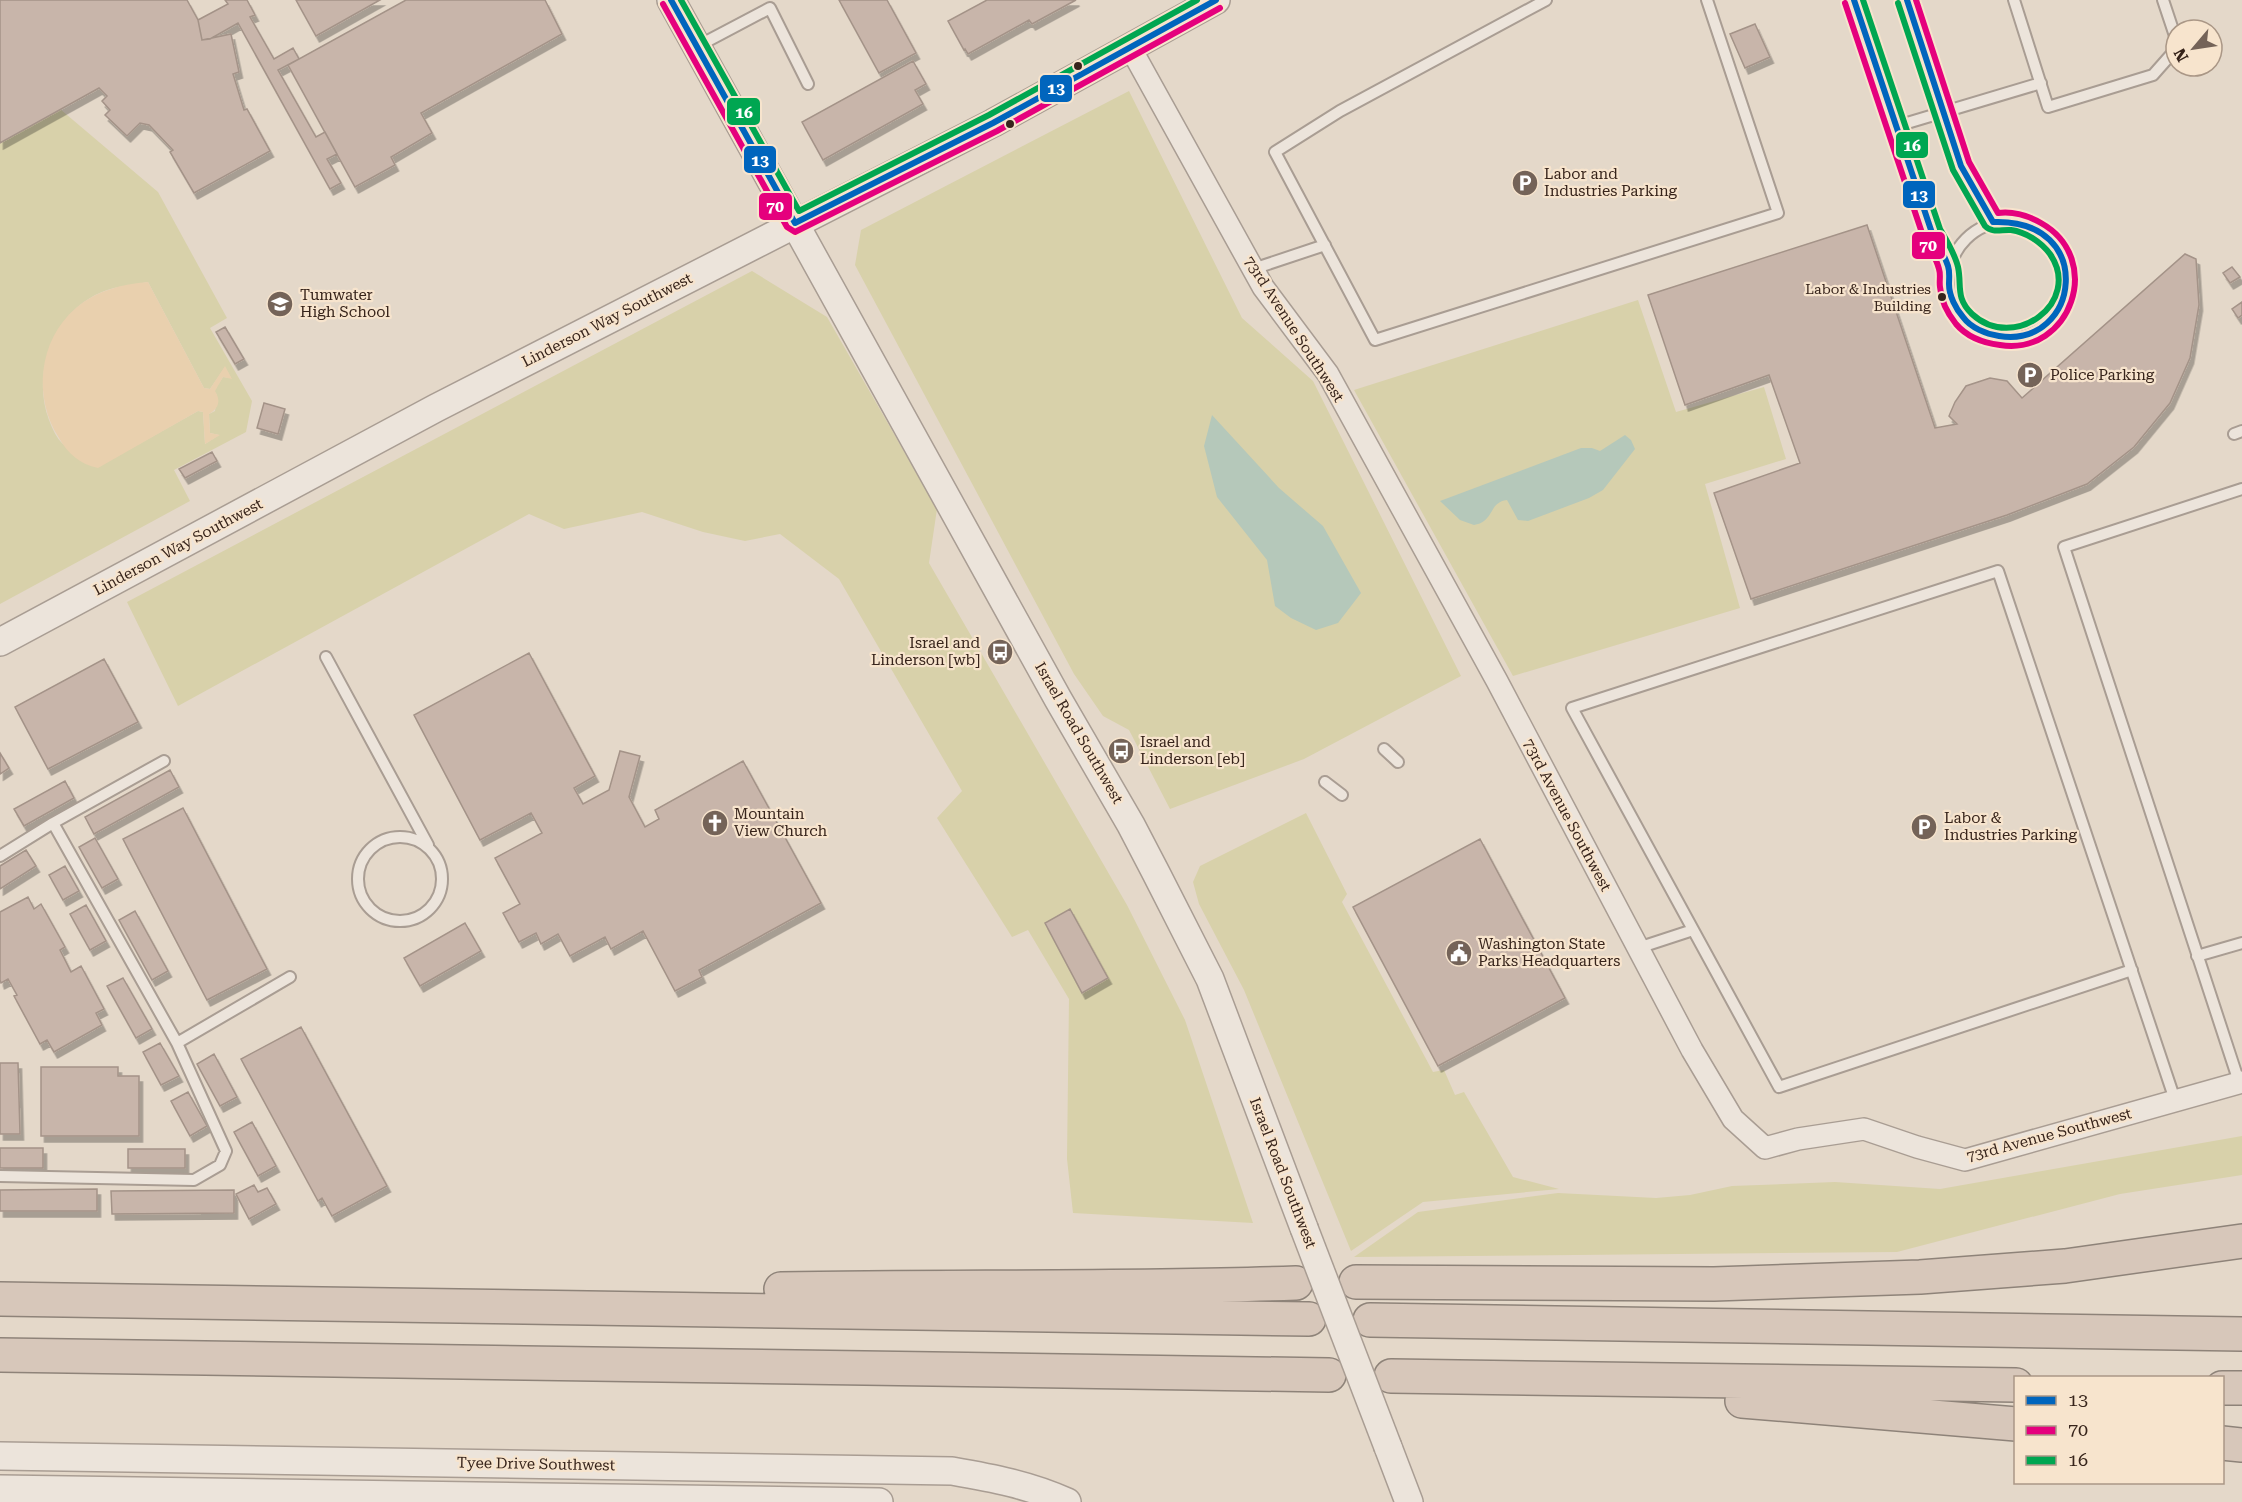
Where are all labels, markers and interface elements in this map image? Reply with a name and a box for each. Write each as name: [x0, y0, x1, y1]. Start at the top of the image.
north arrow: [2164, 18, 2224, 78]
text: N: [2170, 45, 2193, 65]
unlabelled marker: [1072, 60, 1084, 72]
line badge: 13: [1039, 74, 1073, 103]
text: 13: [1047, 79, 1065, 98]
line badge: 16: [726, 97, 761, 126]
text: 16: [735, 103, 753, 122]
unlabelled marker: [1004, 118, 1016, 130]
line badge: 16: [1895, 131, 1929, 159]
text: 16: [1903, 136, 1921, 155]
line badge: 13: [743, 145, 777, 174]
text: 13: [751, 151, 769, 170]
place label: Labor and Industries Parking: [1544, 165, 1678, 200]
parking icon: Labor and Industries Parking: [1510, 168, 1540, 198]
line badge: 13: [1902, 180, 1936, 209]
text: 13: [1910, 186, 1928, 205]
line badge: 70: [758, 192, 793, 221]
text: 70: [766, 197, 784, 216]
line badge: 70: [1911, 231, 1946, 260]
text: 70: [1919, 236, 1937, 255]
street label: 73rd Avenue Southwest: [1240, 253, 1348, 406]
street label: Linderson Way Southwest: [519, 269, 696, 371]
place label: Labor & Industries Building: [1805, 281, 1931, 314]
place label: Tumwater High School: [300, 286, 390, 321]
school or university icon: Tumwater High School: [265, 289, 295, 319]
marker: Labor & Industries Building: [1936, 291, 1948, 303]
parking icon: Police Parking: [2015, 360, 2045, 390]
place label: Police Parking: [2050, 366, 2155, 384]
street label: Linderson Way Southwest: [90, 495, 266, 599]
place label: Israel and Linderson [wb]: [871, 634, 980, 669]
bus stop icon: Israel and Linderson [wb]: [985, 637, 1015, 667]
street label: Israel Road Southwest: [1031, 659, 1127, 807]
place label: Israel and Linderson [eb]: [1140, 733, 1245, 768]
bus stop icon: Israel and Linderson [eb]: [1106, 736, 1136, 766]
street label: 73rd Avenue Southwest: [1519, 736, 1615, 895]
place label: Mountain View Church: [734, 805, 828, 840]
church icon: Mountain View Church: [700, 808, 730, 838]
place label: Labor & Industries Parking: [1944, 809, 2078, 844]
parking icon: Labor & Industries Parking: [1909, 812, 1939, 842]
place label: Washington State Parks Headquarters: [1478, 935, 1620, 970]
public building icon: Washington State Parks Headquarters: [1444, 938, 1474, 968]
street label: Israel Road Southwest: [1246, 1095, 1320, 1251]
street label: 73rd Avenue Southwest: [1964, 1104, 2134, 1166]
legend: [2014, 1376, 2224, 1484]
text: 13: [2068, 1389, 2088, 1410]
text: 70: [2068, 1419, 2088, 1440]
text: 16: [2068, 1449, 2088, 1470]
street label: Tyee Drive Southwest: [457, 1454, 616, 1474]

